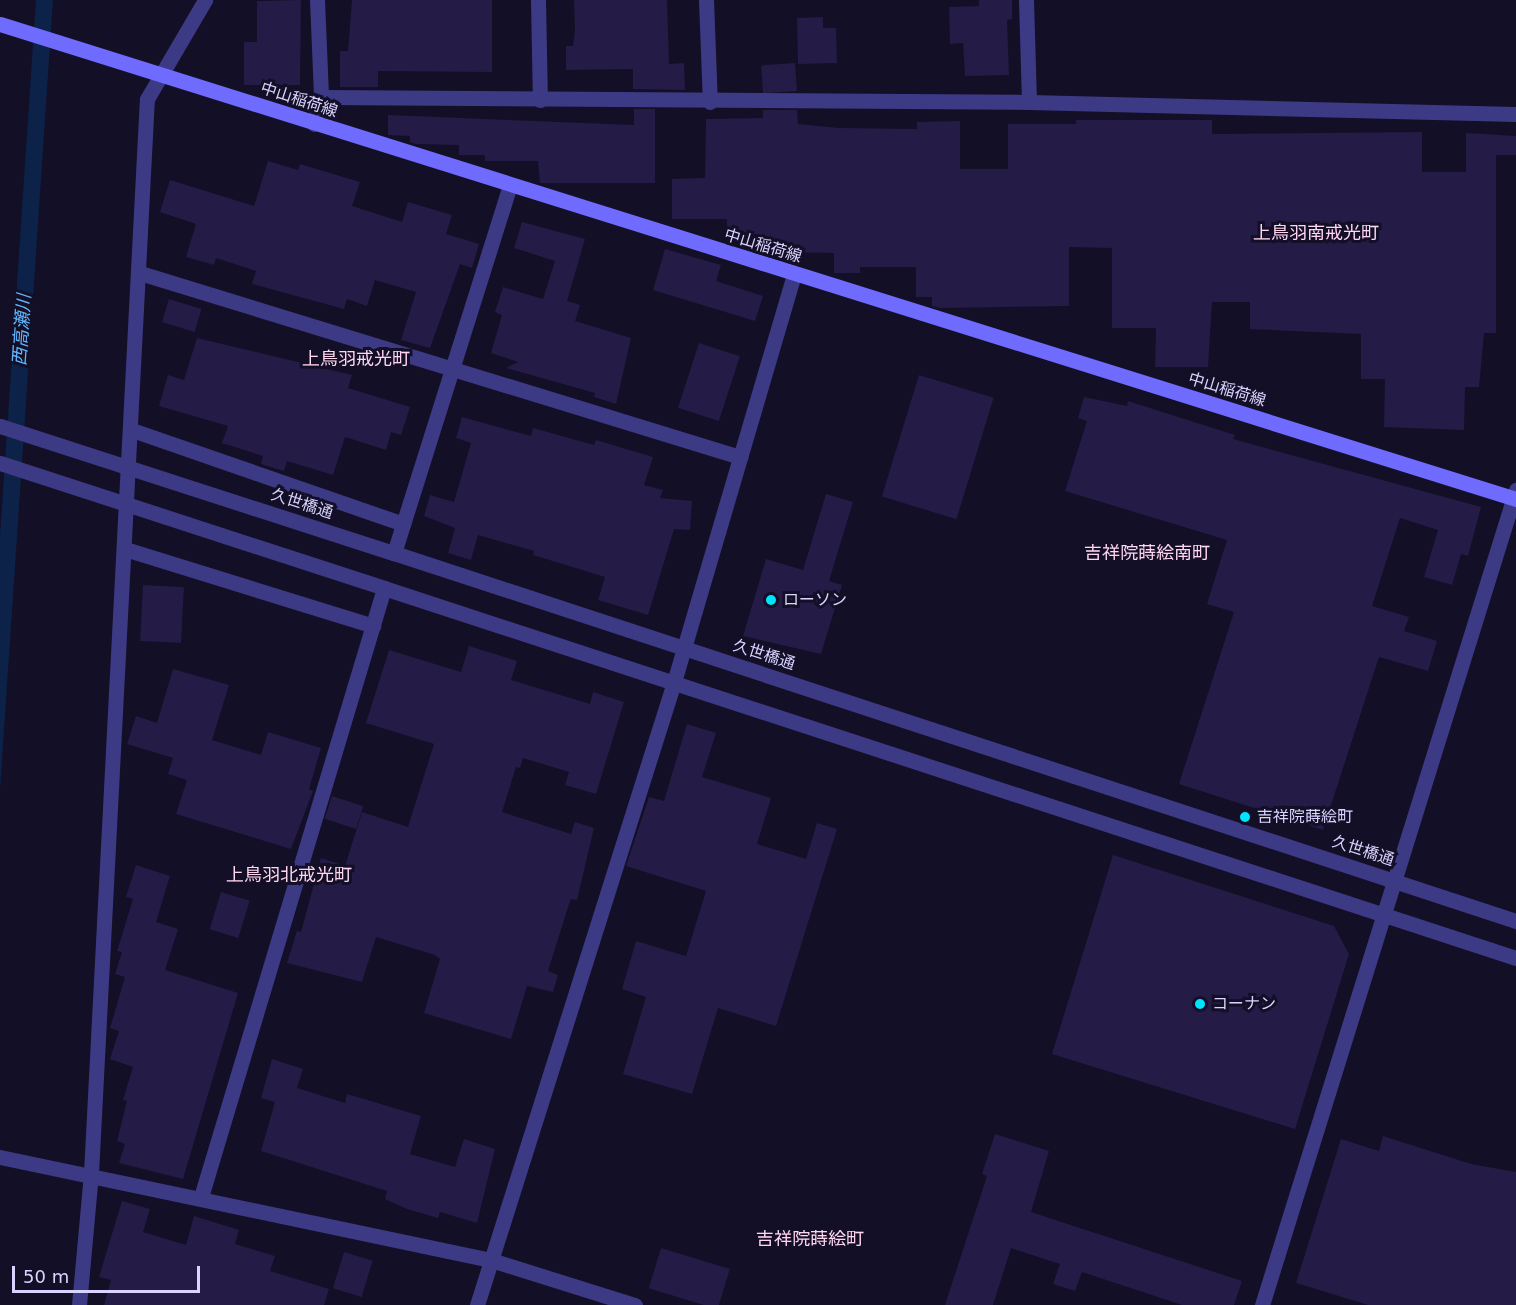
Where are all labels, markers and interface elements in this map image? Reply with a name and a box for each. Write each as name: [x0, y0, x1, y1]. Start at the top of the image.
street label: 中山稲荷線: [258, 79, 340, 121]
district label: 上鳥羽南戒光町: [1253, 222, 1379, 244]
street label: 中山稲荷線: [722, 225, 804, 267]
water label: 西高瀬川: [9, 293, 35, 367]
district label: 上鳥羽戒光町: [302, 348, 410, 370]
street label: 中山稲荷線: [1186, 369, 1268, 411]
street label: 久世橋通: [269, 485, 335, 523]
district label: 吉祥院蒔絵南町: [1084, 542, 1210, 564]
place label: ローソン: [783, 590, 847, 610]
marker: ローソン: [764, 593, 778, 607]
street label: 久世橋通: [731, 636, 797, 674]
place label: 吉祥院蒔絵町: [1257, 807, 1353, 827]
marker: 吉祥院蒔絵町: [1238, 810, 1252, 824]
street label: 久世橋通: [1330, 832, 1396, 870]
district label: 上鳥羽北戒光町: [226, 864, 352, 886]
place label: コーナン: [1212, 994, 1276, 1014]
marker: コーナン: [1193, 997, 1207, 1011]
district label: 吉祥院蒔絵町: [756, 1228, 864, 1250]
scale bar: [15, 1254, 202, 1292]
text: 50 m: [23, 1266, 69, 1287]

